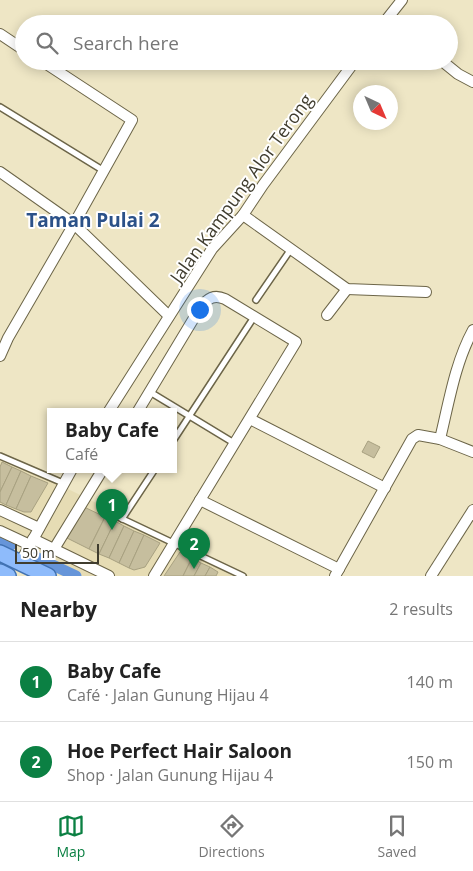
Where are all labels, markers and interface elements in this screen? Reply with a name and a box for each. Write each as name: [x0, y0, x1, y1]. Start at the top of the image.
search box: [15, 15, 458, 70]
icon: search: [33, 29, 61, 57]
text: Search here: [73, 30, 179, 56]
north arrow: [353, 85, 398, 130]
street label: Jalan Kampung Alor Terong: [163, 88, 318, 289]
district label: Taman Pulai 2: [26, 207, 160, 233]
your location: [187, 297, 213, 323]
popup: [47, 408, 177, 473]
text: Baby Cafe: [65, 417, 159, 443]
text: Café: [65, 443, 98, 465]
pin: 1: [96, 489, 128, 530]
pin: 2: [178, 528, 210, 569]
scale bar: [15, 541, 99, 564]
text: 50 m: [22, 543, 55, 562]
text: Nearby: [20, 595, 97, 623]
text: 2 results: [389, 598, 453, 620]
text: Baby Cafe: [67, 658, 161, 684]
text: 1: [31, 671, 41, 693]
text: 140 m: [407, 671, 453, 693]
text: Café · Jalan Gunung Hijau 4: [67, 684, 269, 706]
text: Hoe Perfect Hair Saloon: [67, 738, 292, 764]
text: 2: [31, 751, 41, 773]
text: 150 m: [407, 751, 453, 773]
text: Shop · Jalan Gunung Hijau 4: [67, 764, 273, 786]
tab: Map: [56, 812, 85, 861]
tab: Directions: [198, 812, 265, 861]
tab: Saved: [378, 812, 416, 861]

